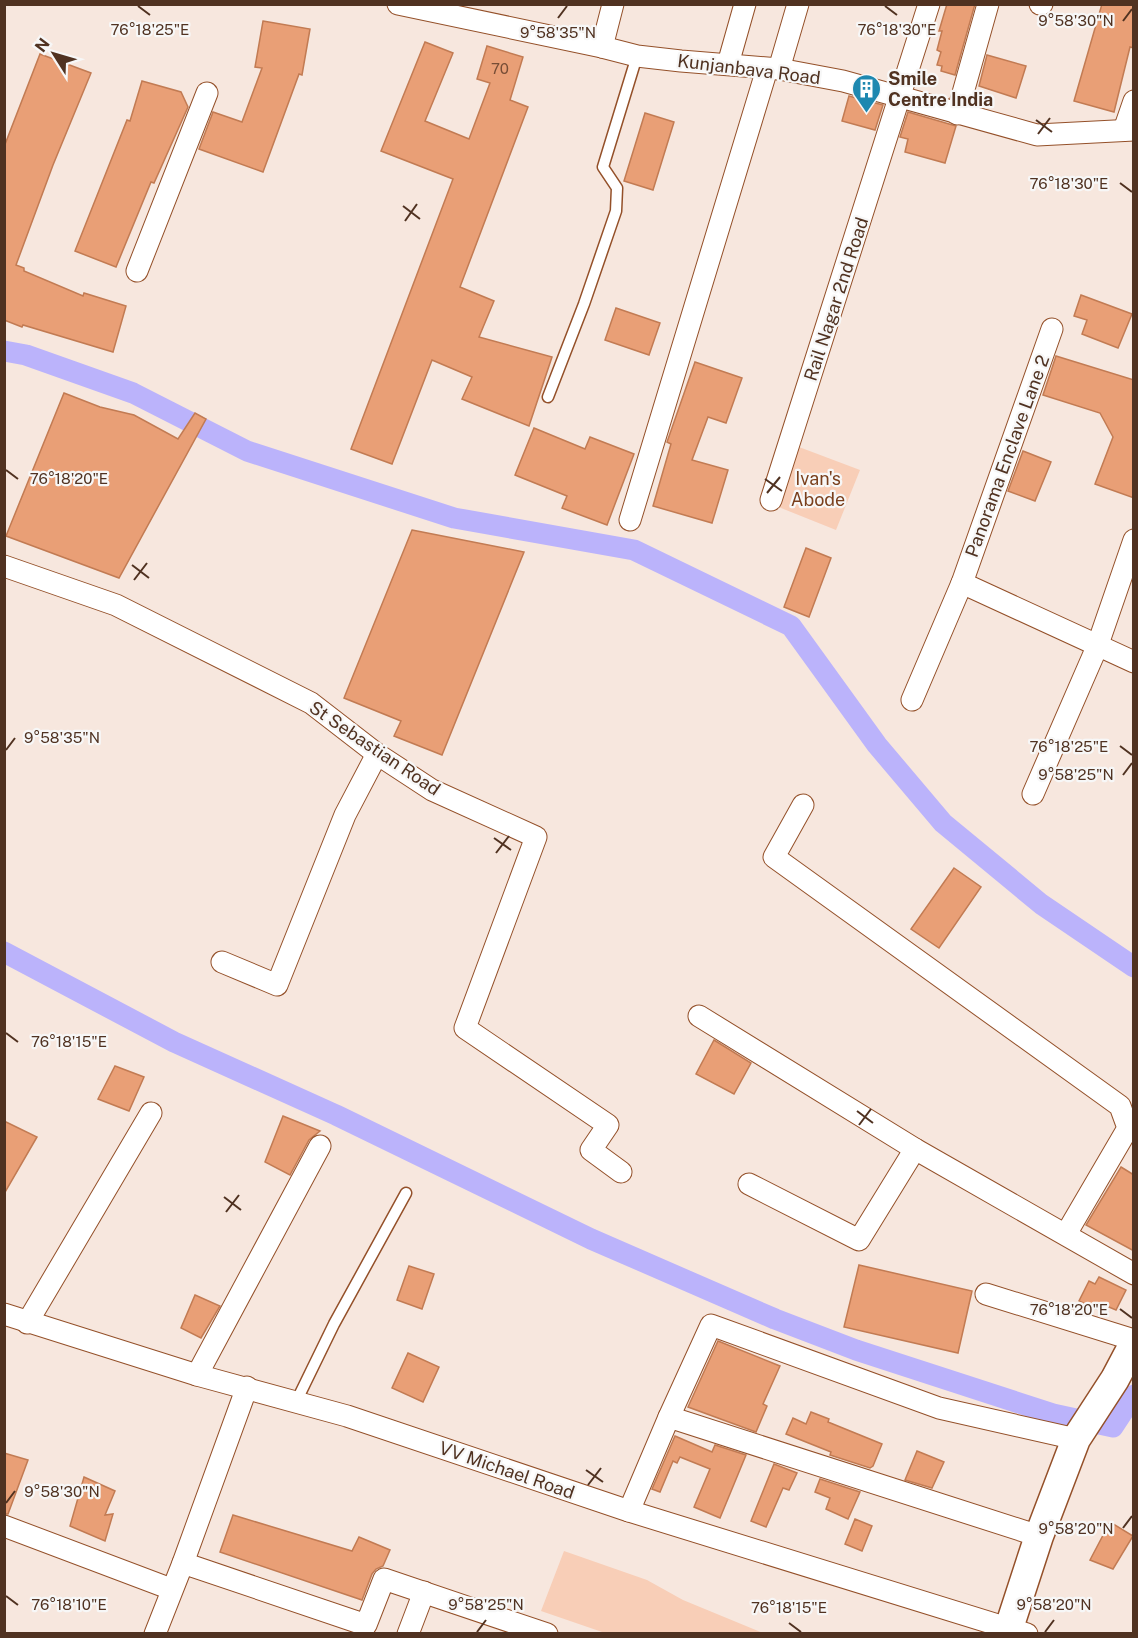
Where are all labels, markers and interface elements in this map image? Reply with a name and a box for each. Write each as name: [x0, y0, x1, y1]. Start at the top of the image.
text: 9°58'30"N: [1038, 12, 1114, 29]
text: 76°18'25"E: [111, 21, 189, 38]
text: 76°18'30"E: [858, 21, 936, 38]
north arrow: [24, 24, 84, 84]
text: 9°58'35"N: [520, 24, 596, 41]
text: N: [31, 35, 54, 56]
street label: Kunjanbava Road: [676, 50, 822, 88]
house number: 70: [491, 60, 509, 77]
place label: Smile Centre India: [888, 68, 993, 110]
building icon: Smile Centre India: [851, 72, 883, 114]
text: 76°18'30"E: [1030, 175, 1108, 192]
street label: Rail Nagar 2nd Road: [800, 214, 872, 384]
street label: Panorama Enclave Lane 2: [961, 352, 1053, 560]
park label: Ivan's Abode: [791, 468, 845, 510]
text: 76°18'20"E: [30, 470, 108, 487]
street label: St Sebastian Road: [305, 696, 445, 800]
text: 9°58'35"N: [24, 729, 100, 746]
text: 76°18'25"E: [1030, 738, 1108, 755]
text: 9°58'25"N: [1038, 766, 1114, 783]
text: 76°18'15"E: [31, 1033, 107, 1050]
text: 76°18'20"E: [1030, 1301, 1108, 1318]
street label: VV Michael Road: [437, 1437, 577, 1503]
text: 9°58'30"N: [24, 1483, 100, 1500]
text: 9°58'20"N: [1038, 1520, 1114, 1537]
text: 76°18'10"E: [31, 1596, 107, 1613]
text: 9°58'25"N: [448, 1596, 524, 1613]
text: 9°58'20"N: [1016, 1596, 1092, 1613]
text: 76°18'15"E: [751, 1599, 827, 1616]

